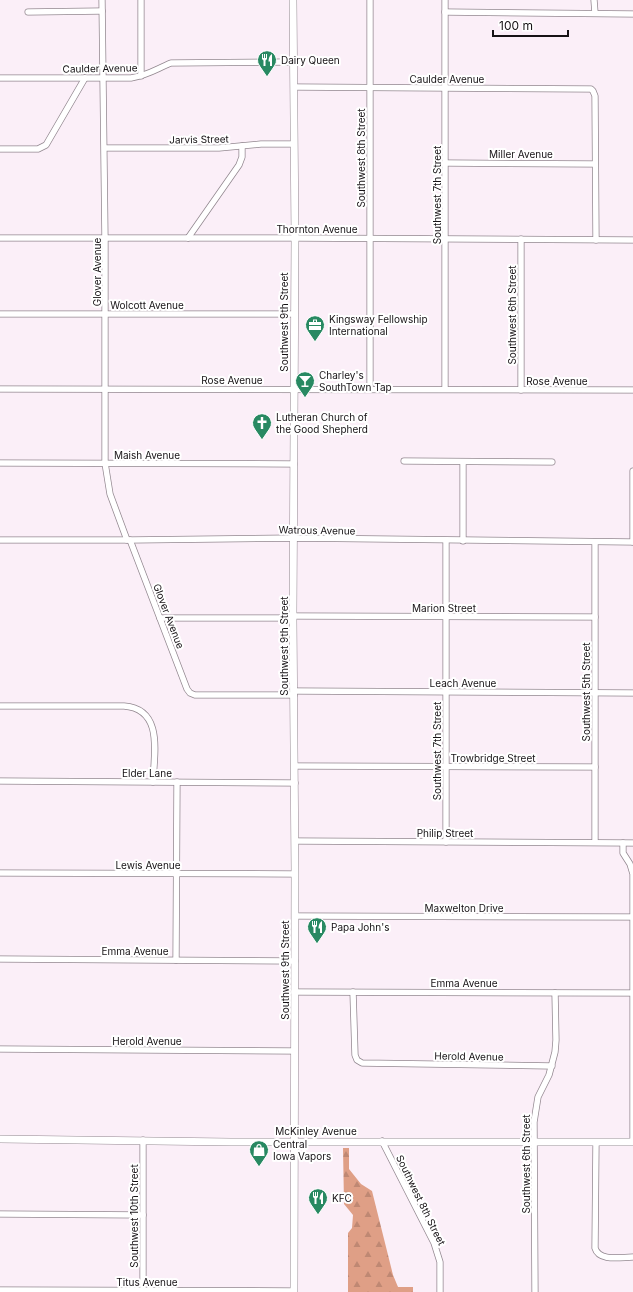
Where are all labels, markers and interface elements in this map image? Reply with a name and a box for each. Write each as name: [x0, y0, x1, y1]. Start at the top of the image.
scale bar: [493, 12, 568, 38]
text: 100 m: [499, 18, 533, 33]
restaurant icon: Dairy Queen: [256, 49, 278, 77]
place label: Dairy Queen: [281, 54, 340, 66]
street label: Caulder Avenue: [62, 61, 138, 75]
street label: Caulder Avenue: [410, 73, 485, 85]
street label: Southwest 8th Street: [355, 108, 367, 208]
street label: Jarvis Street: [169, 132, 230, 146]
street label: Southwest 7th Street: [431, 145, 443, 244]
street label: Miller Avenue: [489, 148, 553, 160]
street label: Thornton Avenue: [276, 223, 358, 235]
street label: Glover Avenue: [91, 238, 103, 306]
street label: Southwest 6th Street: [506, 265, 518, 365]
street label: Southwest 9th Street: [278, 272, 290, 372]
street label: Wolcott Avenue: [110, 299, 184, 311]
place label: Kingsway Fellowship International: [329, 313, 428, 337]
office icon: Kingsway Fellowship International: [304, 314, 326, 342]
place label: Charley's SouthTown Tap: [319, 369, 392, 393]
bar icon: Charley's SouthTown Tap: [294, 370, 316, 398]
street label: Rose Avenue: [201, 374, 263, 386]
street label: Rose Avenue: [526, 375, 588, 387]
place label: Lutheran Church of the Good Shepherd: [276, 411, 368, 435]
church icon: Lutheran Church of the Good Shepherd: [251, 412, 273, 440]
street label: Maish Avenue: [114, 449, 180, 461]
street label: Watrous Avenue: [278, 523, 356, 537]
street label: Glover Avenue: [151, 582, 187, 650]
street label: Southwest 9th Street: [278, 596, 290, 696]
street label: Marion Street: [412, 602, 477, 614]
street label: Southwest 5th Street: [580, 642, 592, 742]
street label: Leach Avenue: [430, 677, 497, 689]
street label: Southwest 7th Street: [431, 701, 443, 800]
street label: Trowbridge Street: [450, 752, 536, 764]
street label: Elder Lane: [122, 767, 172, 779]
street label: Philip Street: [417, 827, 474, 839]
street label: Lewis Avenue: [115, 859, 181, 871]
street label: Maxwelton Drive: [424, 902, 504, 914]
restaurant icon: Papa John's: [306, 916, 328, 944]
street label: Southwest 9th Street: [279, 920, 291, 1020]
place label: Papa John's: [331, 921, 389, 933]
street label: Emma Avenue: [101, 945, 169, 957]
street label: Emma Avenue: [430, 977, 498, 989]
street label: Herold Avenue: [112, 1035, 182, 1047]
street label: Herold Avenue: [434, 1049, 504, 1063]
street label: Southwest 6th Street: [520, 1114, 532, 1214]
street label: McKinley Avenue: [275, 1125, 357, 1137]
place label: Central Iowa Vapors: [273, 1138, 331, 1162]
shop icon: Central Iowa Vapors: [248, 1139, 270, 1167]
street label: Southwest 8th Street: [394, 1153, 448, 1248]
street label: Southwest 10th Street: [128, 1164, 140, 1268]
restaurant icon: KFC: [307, 1187, 329, 1215]
place label: KFC: [332, 1192, 352, 1204]
street label: Titus Avenue: [116, 1276, 178, 1288]

